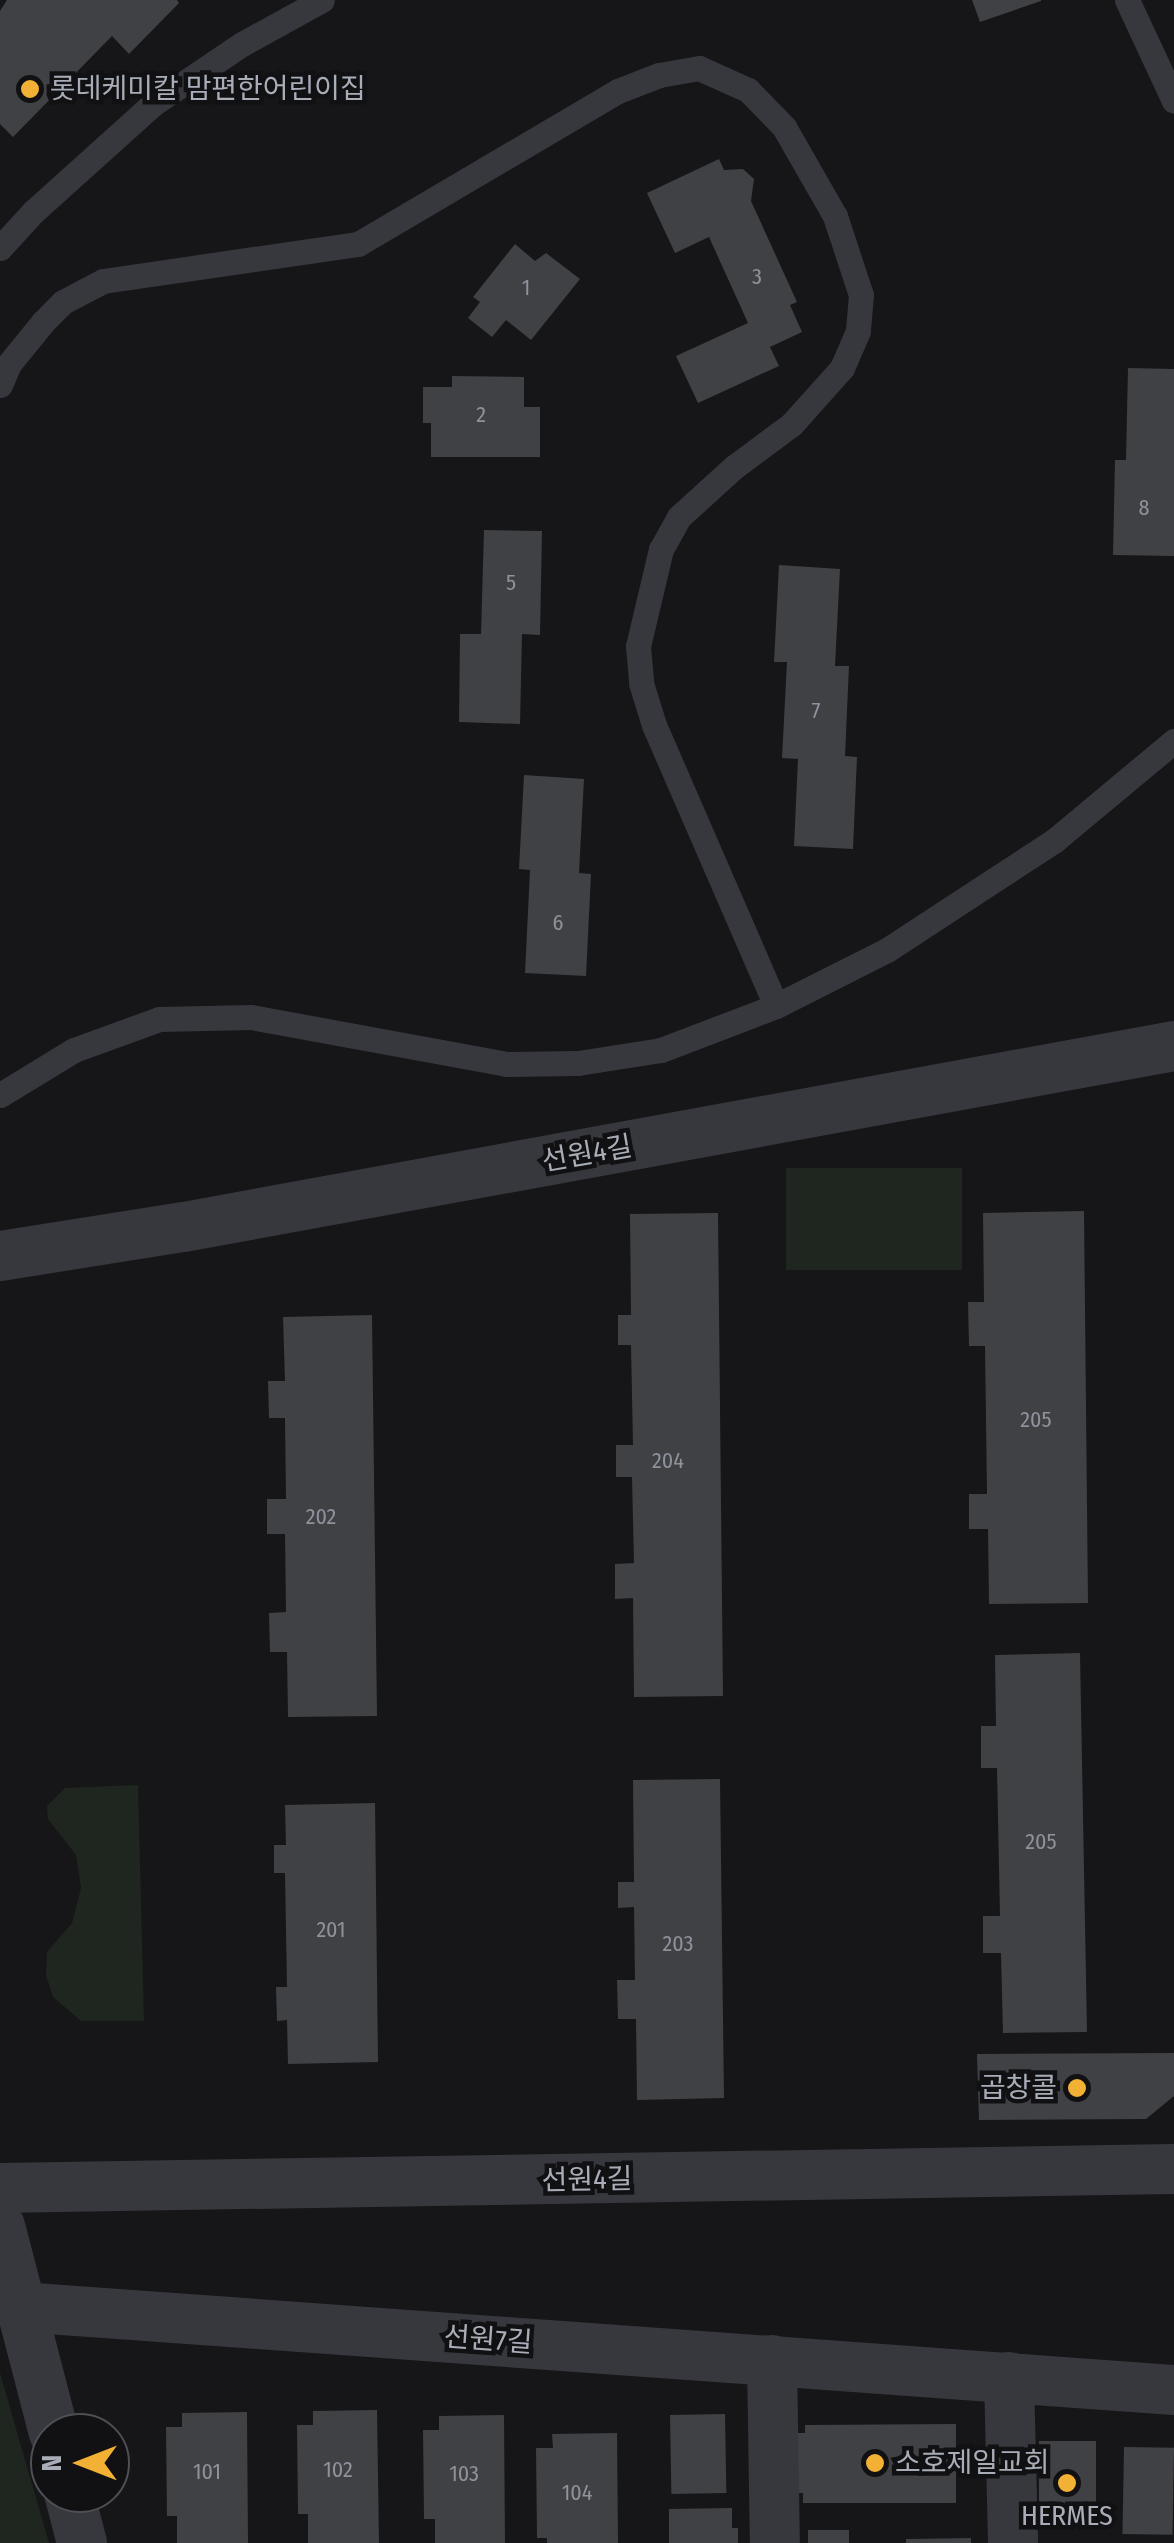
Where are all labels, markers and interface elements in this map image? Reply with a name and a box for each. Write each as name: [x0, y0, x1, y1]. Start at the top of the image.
place label: 롯데케미칼 맘편한어린이집: [50, 72, 366, 106]
marker: 롯데케미칼 맘편한어린이집: [19, 78, 41, 100]
house number: 3: [752, 264, 762, 290]
house number: 1: [522, 275, 530, 301]
house number: 2: [476, 402, 486, 428]
house number: 8: [1139, 495, 1149, 521]
house number: 5: [506, 570, 516, 596]
house number: 7: [812, 698, 820, 724]
house number: 6: [553, 910, 563, 936]
street label: 선원4길: [539, 1130, 635, 1178]
house number: 205: [1020, 1407, 1052, 1433]
house number: 204: [652, 1448, 684, 1474]
house number: 202: [306, 1504, 336, 1530]
house number: 205: [1025, 1829, 1057, 1855]
house number: 201: [316, 1917, 346, 1943]
house number: 203: [663, 1931, 693, 1957]
place label: 곱창콜: [980, 2071, 1057, 2105]
marker: 곱창콜: [1066, 2077, 1088, 2099]
street label: 선원4길: [541, 2162, 633, 2198]
street label: 선원7길: [443, 2320, 533, 2360]
north arrow: [30, 2413, 130, 2513]
place label: 소호제일교회: [895, 2446, 1050, 2480]
marker: 소호제일교회: [864, 2452, 886, 2474]
text: N: [35, 2455, 68, 2471]
house number: 102: [323, 2457, 353, 2483]
house number: 101: [193, 2459, 221, 2485]
house number: 103: [449, 2461, 479, 2487]
marker: HERMES: [1056, 2472, 1078, 2494]
house number: 104: [562, 2480, 592, 2506]
place label: HERMES: [1021, 2499, 1113, 2533]

